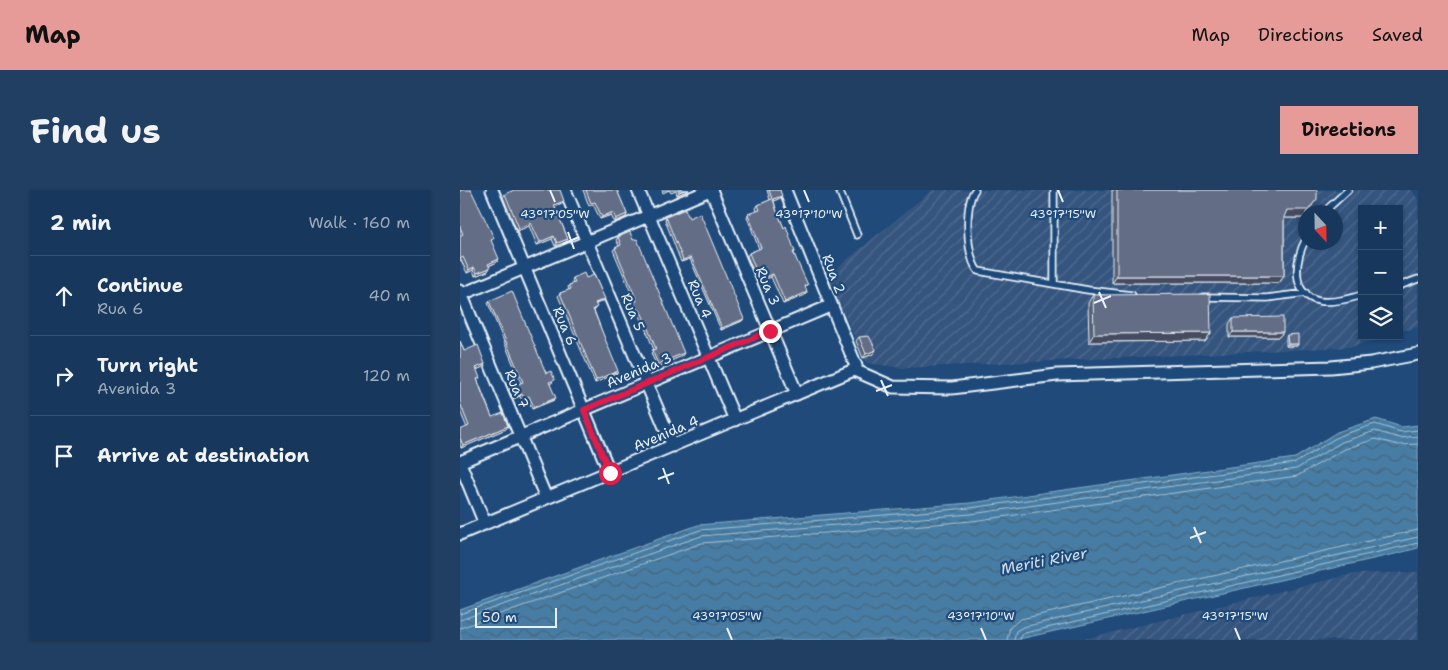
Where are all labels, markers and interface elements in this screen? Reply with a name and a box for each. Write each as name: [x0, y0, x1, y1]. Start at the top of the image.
text: Map: [25, 19, 81, 51]
text: Map: [1192, 23, 1230, 47]
text: Directions: [1258, 23, 1344, 47]
text: Saved: [1372, 23, 1423, 47]
button: Directions: [1280, 106, 1418, 154]
text: Find us: [30, 107, 161, 154]
north arrow: [1298, 205, 1343, 250]
map controls: [1358, 205, 1403, 340]
button: +: [1358, 205, 1403, 250]
text: 43°17'05"W: [520, 206, 590, 222]
text: 43°17'10"W: [775, 206, 843, 222]
text: 43°17'15"W: [1030, 206, 1096, 222]
text: 2 min: [50, 209, 111, 237]
text: Walk · 160 m: [309, 212, 410, 233]
button: −: [1358, 250, 1403, 295]
street label: Rua 2: [818, 252, 850, 296]
street label: Rua 3: [752, 264, 784, 308]
text: Continue: [97, 273, 183, 298]
street label: Rua 4: [684, 277, 716, 321]
icon: ahead: [50, 282, 78, 310]
text: 40 m: [368, 285, 410, 306]
street label: Rua 5: [617, 290, 649, 334]
button: layers: [1358, 295, 1403, 340]
text: Rua 6: [97, 298, 143, 319]
street label: Rua 6: [549, 304, 581, 348]
route end: [759, 320, 782, 343]
street label: Avenida 3: [604, 348, 674, 392]
text: Turn right: [97, 353, 198, 378]
icon: right: [50, 362, 78, 390]
text: 120 m: [363, 365, 410, 386]
street label: Rua 7: [501, 367, 533, 411]
text: Avenida 3: [97, 378, 176, 399]
street label: Avenida 4: [631, 411, 702, 455]
icon: arrive: [50, 442, 78, 470]
text: Arrive at destination: [97, 443, 309, 468]
route start: [599, 462, 622, 485]
water label: Meriti River: [999, 543, 1090, 579]
scale bar: [475, 605, 558, 628]
text: 50 m: [482, 608, 517, 626]
text: 43°17'05"W: [692, 608, 762, 624]
text: 43°17'10"W: [947, 608, 1015, 624]
text: 43°17'15"W: [1202, 608, 1268, 624]

